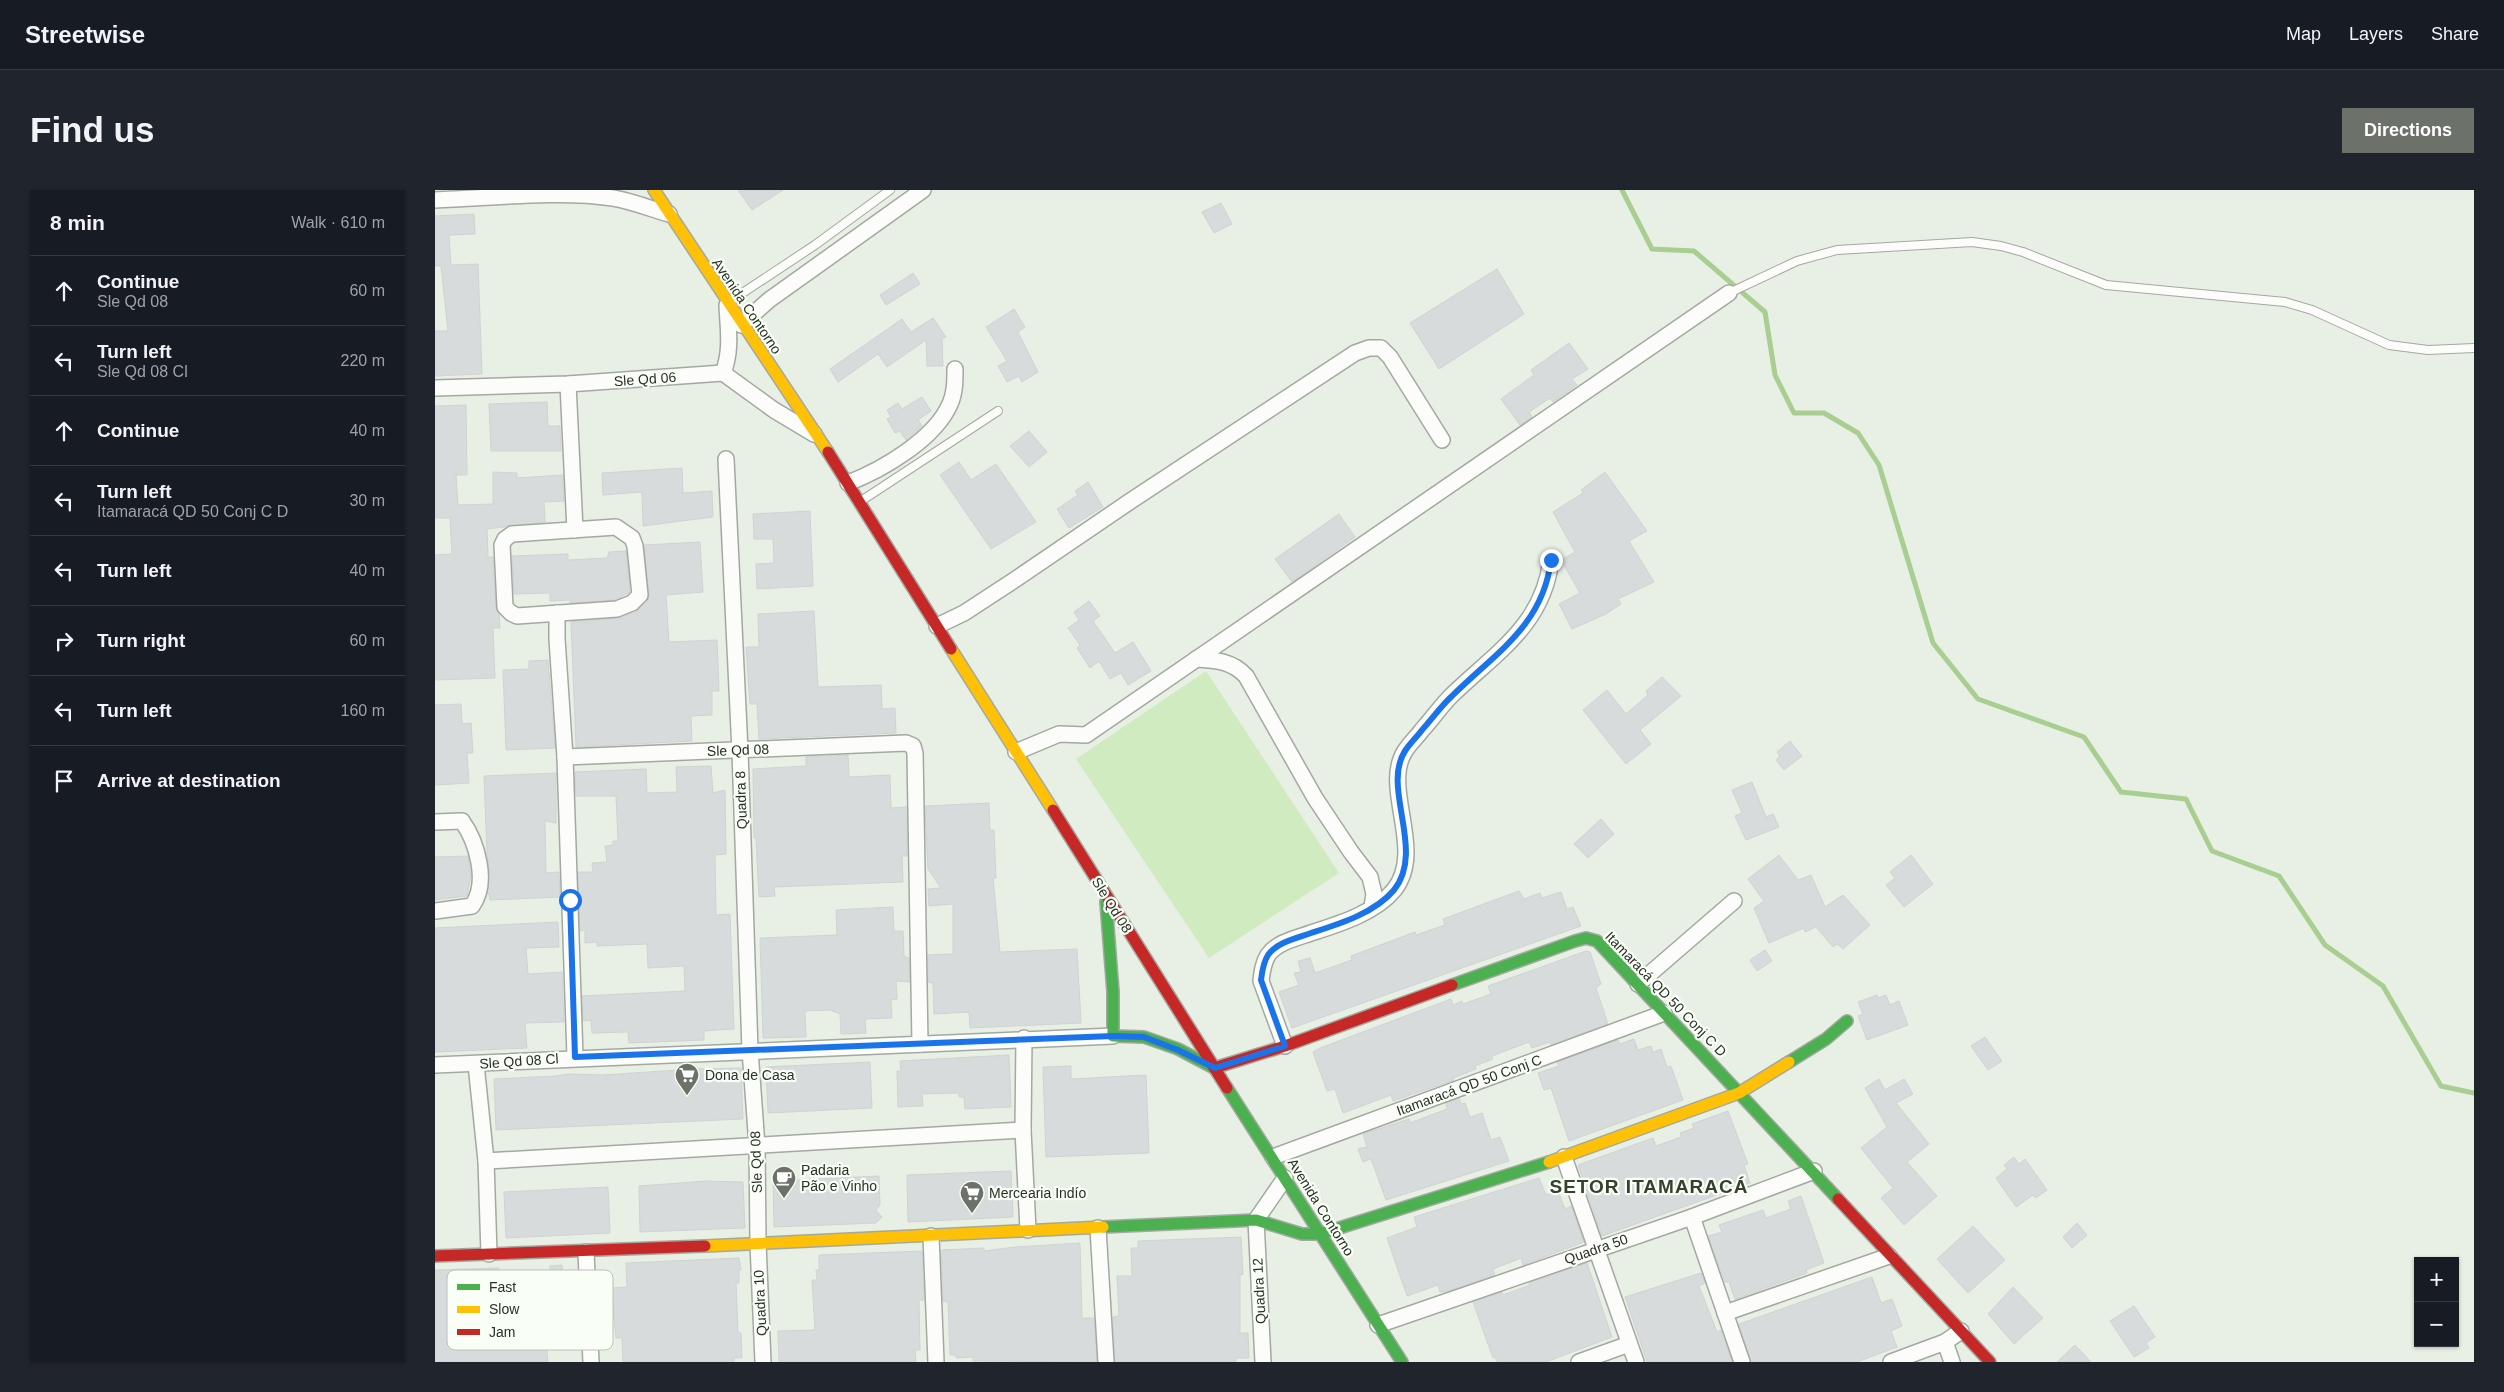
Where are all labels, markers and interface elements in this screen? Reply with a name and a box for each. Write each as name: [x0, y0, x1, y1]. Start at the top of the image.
text: Streetwise: [25, 21, 145, 48]
text: Map: [2286, 24, 2321, 44]
text: Layers: [2349, 24, 2403, 44]
text: Share: [2431, 24, 2479, 44]
button: Directions: [2342, 108, 2474, 153]
text: Find us: [30, 110, 154, 149]
text: 8 min: [50, 211, 105, 234]
text: Walk · 610 m: [291, 214, 385, 231]
street label: Avenida Contorno: [709, 255, 785, 357]
text: Continue: [97, 271, 179, 292]
icon: ahead: [50, 277, 78, 305]
text: 60 m: [349, 282, 385, 299]
text: Sle Qd 08: [97, 293, 168, 310]
text: Turn left: [97, 341, 172, 362]
icon: left: [50, 347, 78, 375]
text: 220 m: [341, 352, 385, 369]
text: Sle Qd 08 Cl: [97, 363, 188, 380]
street label: Sle Qd 06: [613, 369, 677, 389]
icon: ahead: [50, 417, 78, 445]
text: Continue: [97, 420, 179, 441]
text: 40 m: [349, 422, 385, 439]
text: Turn left: [97, 481, 172, 502]
icon: left: [50, 487, 78, 515]
text: 30 m: [349, 492, 385, 509]
text: Itamaracá QD 50 Conj C D: [97, 503, 288, 520]
route end: [1540, 549, 1563, 572]
icon: left: [50, 557, 78, 585]
text: Turn left: [97, 560, 172, 581]
text: 40 m: [349, 562, 385, 579]
icon: right: [50, 627, 78, 655]
text: Turn right: [97, 630, 185, 651]
text: 60 m: [349, 632, 385, 649]
icon: left: [50, 697, 78, 725]
text: Turn left: [97, 700, 172, 721]
text: 160 m: [341, 702, 385, 719]
street label: Sle Qd 08: [707, 741, 770, 759]
icon: arrive: [50, 767, 78, 795]
text: Arrive at destination: [97, 770, 281, 791]
street label: Quadra 8: [732, 770, 750, 829]
street label: Sle Qd 08: [1089, 874, 1135, 936]
route start: [559, 889, 582, 912]
street label: Itamaracá QD 50 Conj C D: [1602, 928, 1730, 1060]
street label: Sle Qd 08 Cl: [479, 1050, 559, 1072]
street label: Itamaracá QD 50 Conj C: [1394, 1051, 1544, 1119]
supermarket icon: Dona de Casa: [674, 1062, 700, 1096]
place label: Dona de Casa: [705, 1067, 795, 1083]
street label: Sle Qd 08: [747, 1130, 765, 1193]
street label: Avenida Contorno: [1285, 1155, 1358, 1259]
place label: Padaria Pão e Vinho: [801, 1162, 877, 1194]
cafe icon: Padaria Pão e Vinho: [771, 1165, 797, 1199]
district label: SETOR ITAMARACÁ: [1549, 1176, 1749, 1197]
supermarket icon: Mercearia Indío: [959, 1180, 985, 1214]
place label: Mercearia Indío: [989, 1185, 1086, 1201]
street label: Quadra 50: [1562, 1231, 1630, 1267]
street label: Quadra 12: [1249, 1257, 1269, 1324]
map controls: [2414, 1257, 2459, 1347]
button: +: [2414, 1257, 2459, 1302]
street label: Quadra 10: [750, 1269, 770, 1336]
legend: [447, 1270, 613, 1350]
text: Fast: [489, 1279, 516, 1295]
text: Slow: [489, 1301, 520, 1317]
button: −: [2414, 1302, 2459, 1347]
text: Jam: [489, 1324, 515, 1340]

